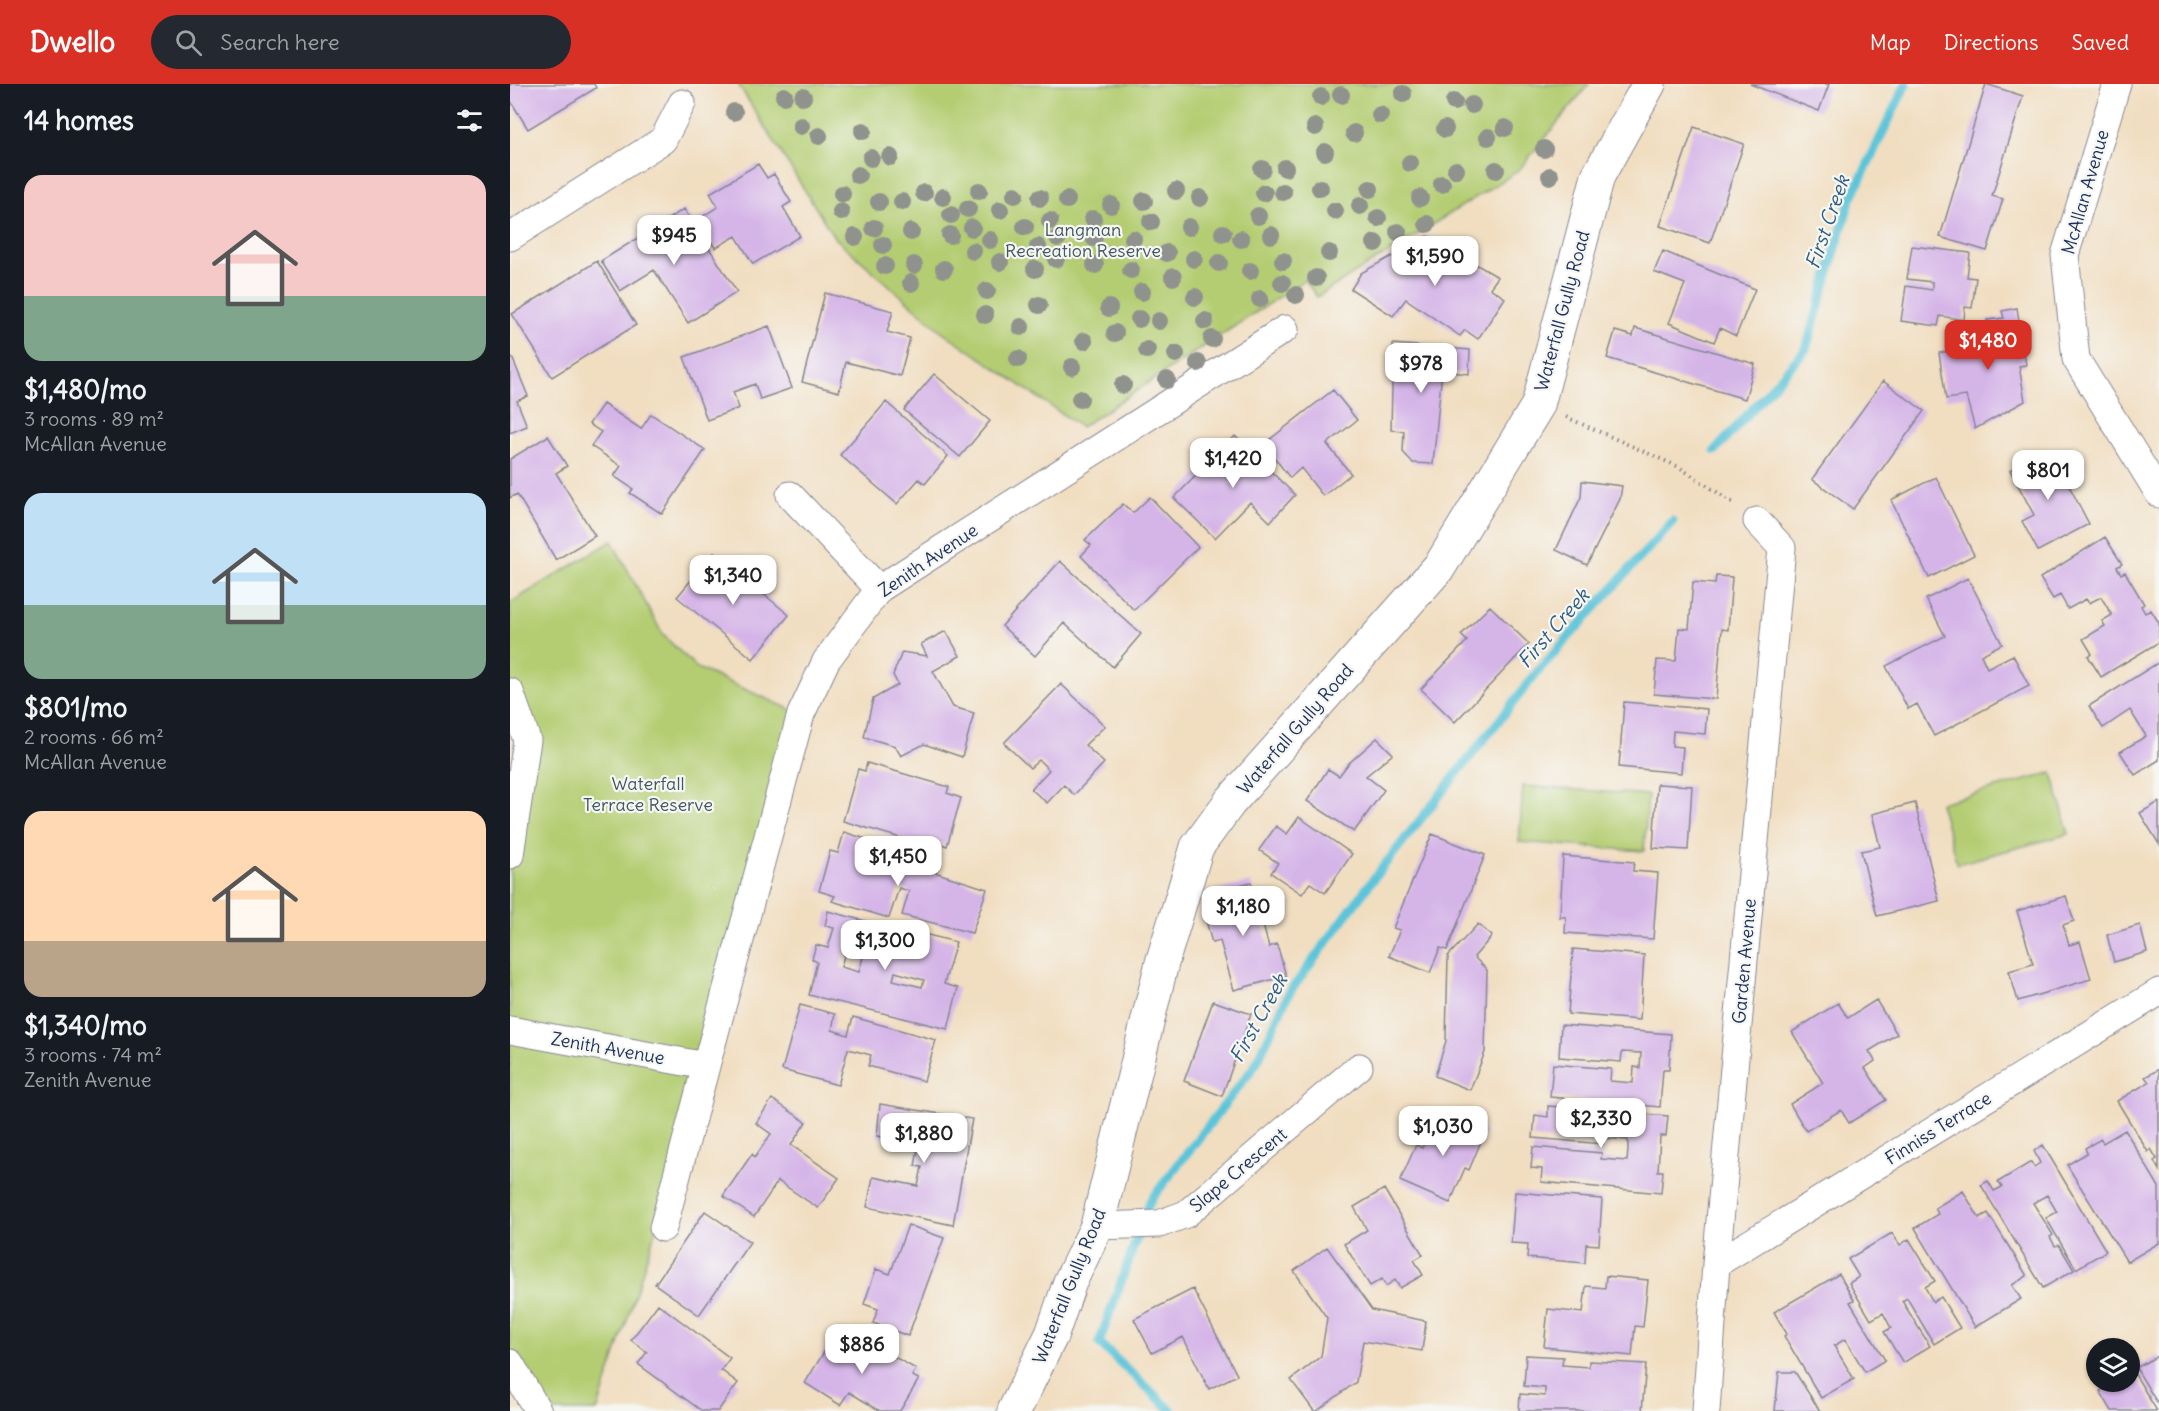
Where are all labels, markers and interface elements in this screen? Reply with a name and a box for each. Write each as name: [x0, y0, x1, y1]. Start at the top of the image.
search box: [151, 15, 571, 69]
text: Dwello: [30, 24, 115, 60]
icon: search: [172, 26, 205, 59]
text: Search here: [220, 28, 340, 56]
text: Map: [1870, 29, 1911, 56]
text: Directions: [1944, 29, 2038, 56]
text: Saved: [2071, 29, 2129, 56]
text: 14 homes: [24, 104, 134, 137]
icon: filters: [453, 104, 486, 137]
street label: McAllan Avenue: [2056, 127, 2114, 257]
water label: First Creek: [1799, 170, 1855, 272]
icon: home: [201, 214, 309, 322]
pin: $945: [638, 215, 710, 266]
park label: Langman Recreation Reserve: [1005, 218, 1161, 262]
text: $945: [651, 222, 697, 247]
street label: Waterfall Gully Road: [1529, 228, 1595, 394]
pin: $1,590: [1386, 236, 1484, 287]
text: $1,590: [1405, 243, 1465, 268]
pin: $1,480: [1939, 320, 2037, 371]
text: $1,480: [1959, 327, 2017, 352]
pin: $978: [1385, 343, 1457, 394]
text: $978: [1399, 350, 1443, 375]
text: $1,480/mo: [24, 373, 147, 406]
text: 3 rooms · 89 m²: [24, 406, 164, 431]
text: McAllan Avenue: [24, 431, 167, 456]
pin: $1,420: [1184, 438, 1282, 489]
text: $1,420: [1204, 445, 1262, 470]
pin: $801: [2012, 450, 2084, 501]
text: $801: [2026, 457, 2070, 482]
street label: Zenith Avenue: [874, 518, 982, 602]
icon: home: [201, 532, 309, 640]
pin: $1,340: [684, 555, 782, 606]
text: $1,340: [704, 562, 762, 587]
water label: First Creek: [1512, 582, 1595, 673]
street label: Waterfall Gully Road: [1232, 659, 1358, 799]
text: $801/mo: [24, 691, 127, 724]
text: 2 rooms · 66 m²: [24, 724, 164, 749]
text: McAllan Avenue: [24, 749, 167, 774]
park label: Waterfall Terrace Reserve: [583, 772, 713, 816]
pin: $1,450: [849, 836, 947, 887]
text: $1,450: [869, 843, 927, 868]
icon: home: [201, 850, 309, 958]
pin: $1,180: [1194, 886, 1292, 937]
text: $1,180: [1216, 893, 1270, 918]
street label: Garden Avenue: [1727, 897, 1761, 1025]
pin: $1,300: [836, 920, 934, 971]
text: $1,300: [855, 927, 915, 952]
water label: First Creek: [1224, 968, 1293, 1066]
text: $1,340/mo: [24, 1009, 147, 1042]
street label: Zenith Avenue: [549, 1027, 667, 1069]
text: 3 rooms · 74 m²: [24, 1042, 162, 1067]
text: Zenith Avenue: [24, 1067, 152, 1092]
street label: Finniss Terrace: [1881, 1086, 1995, 1170]
pin: $2,330: [1552, 1098, 1650, 1149]
text: $2,330: [1570, 1105, 1632, 1130]
pin: $1,030: [1394, 1106, 1492, 1157]
pin: $1,880: [875, 1113, 973, 1164]
text: $1,030: [1413, 1113, 1473, 1138]
text: $1,880: [894, 1120, 954, 1145]
street label: Slape Crescent: [1185, 1123, 1291, 1217]
street label: Waterfall Gully Road: [1027, 1205, 1111, 1367]
pin: $886: [826, 1324, 898, 1375]
text: $886: [839, 1331, 885, 1356]
map controls: [2086, 1338, 2140, 1392]
button: layers: [2086, 1338, 2140, 1392]

